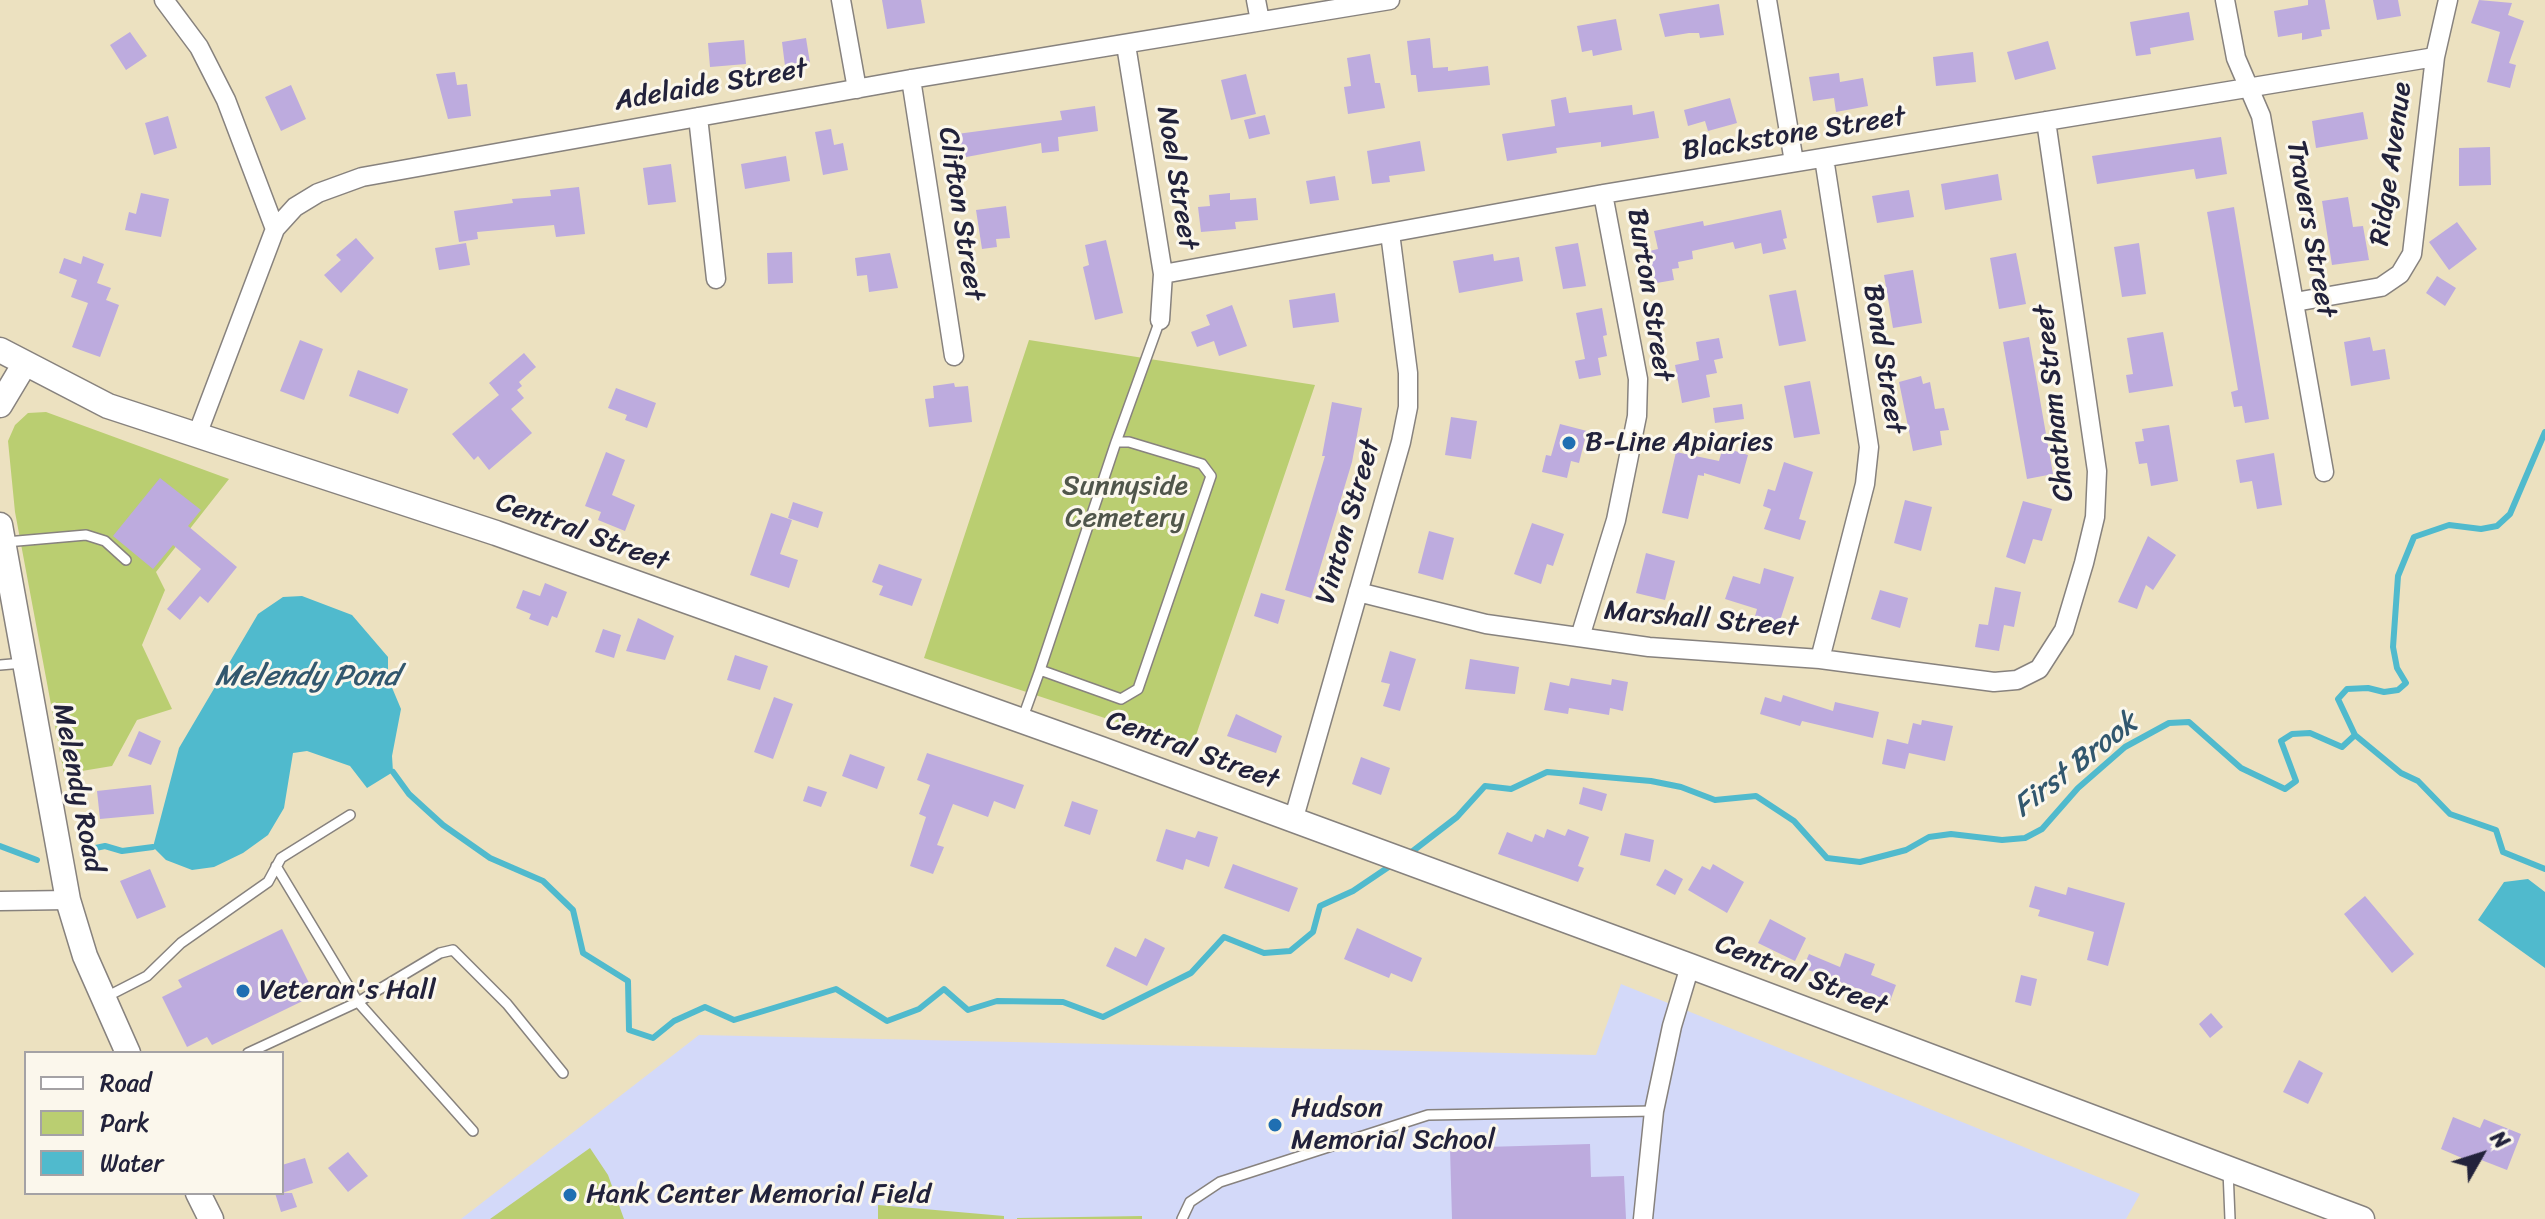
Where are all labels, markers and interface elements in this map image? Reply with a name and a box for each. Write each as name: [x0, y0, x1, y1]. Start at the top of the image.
street label: Adelaide Street: [612, 53, 810, 119]
street label: Ridge Avenue: [2364, 80, 2420, 248]
street label: Blackstone Street: [1680, 101, 1908, 169]
street label: Noel Street: [1148, 104, 1204, 252]
street label: Clifton Street: [930, 125, 990, 303]
street label: Travers Street: [2278, 138, 2342, 320]
street label: Burton Street: [1619, 206, 1679, 384]
street label: Bond Street: [1855, 282, 1911, 436]
street label: Chatham Street: [2028, 303, 2082, 503]
place label: B-Line Apiaries: [1585, 426, 1773, 460]
marker: B-Line Apiaries: [1560, 434, 1578, 452]
street label: Vinton Street: [1309, 436, 1389, 608]
park label: Sunnyside Cemetery: [1062, 470, 1188, 536]
street label: Central Street: [491, 486, 673, 580]
street label: Marshall Street: [1603, 595, 1799, 645]
water label: Melendy Pond: [215, 659, 399, 695]
street label: Melendy Road: [44, 701, 110, 875]
street label: Central Street: [1101, 704, 1283, 798]
water label: First Brook: [2007, 706, 2145, 826]
street label: Central Street: [1710, 928, 1892, 1024]
place label: Veteran's Hall: [259, 974, 436, 1008]
marker: Veteran's Hall: [234, 982, 252, 1000]
legend: [24, 1051, 284, 1195]
text: Road: [100, 1062, 151, 1104]
place label: Hudson Memorial School: [1291, 1092, 1495, 1158]
text: Park: [100, 1102, 149, 1144]
north arrow: [2441, 1115, 2521, 1195]
marker: Hudson Memorial School: [1266, 1116, 1284, 1134]
text: N: [2480, 1121, 2520, 1158]
text: Water: [100, 1142, 163, 1184]
place label: Hank Center Memorial Field: [586, 1178, 931, 1212]
marker: Hank Center Memorial Field: [561, 1186, 579, 1204]

